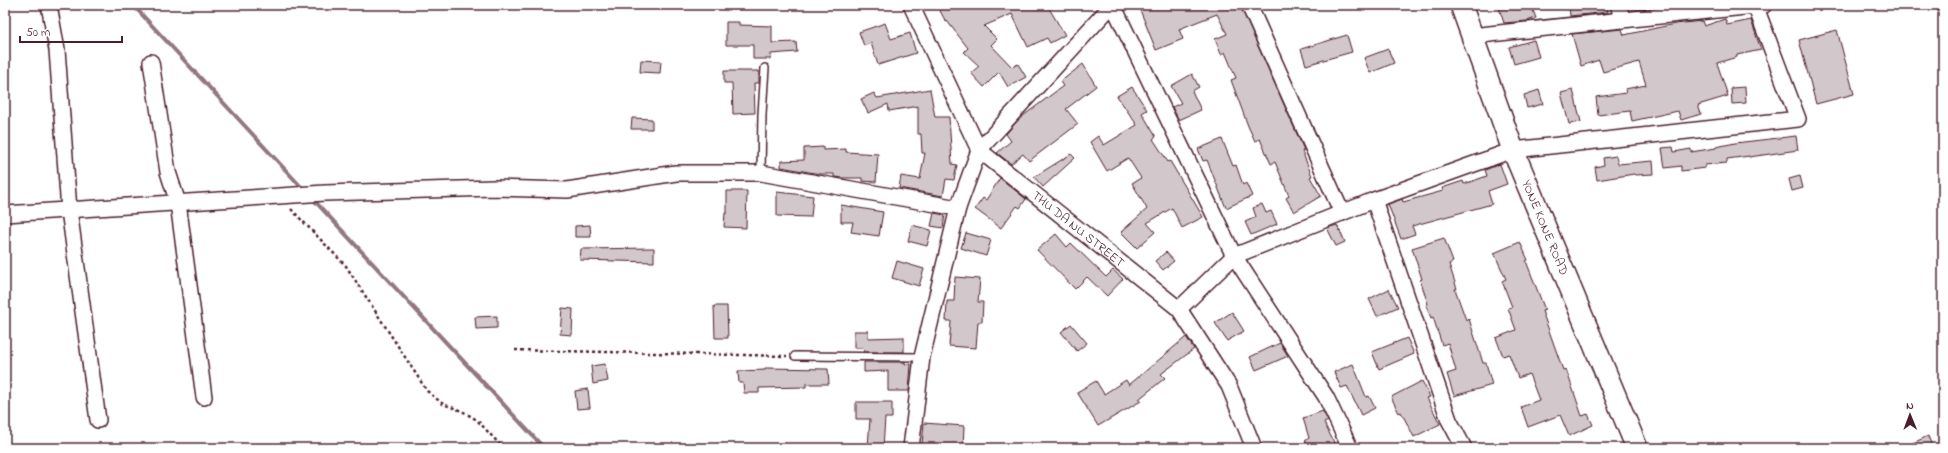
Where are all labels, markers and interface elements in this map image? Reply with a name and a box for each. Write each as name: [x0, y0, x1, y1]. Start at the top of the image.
scale bar: [20, 18, 122, 44]
text: 50 m: [26, 24, 50, 42]
street label: YONE KONE ROAD: [1517, 177, 1574, 278]
street label: THU DA NU STREET: [1028, 186, 1129, 272]
north arrow: [1890, 395, 1930, 435]
text: N: [1906, 398, 1914, 414]

